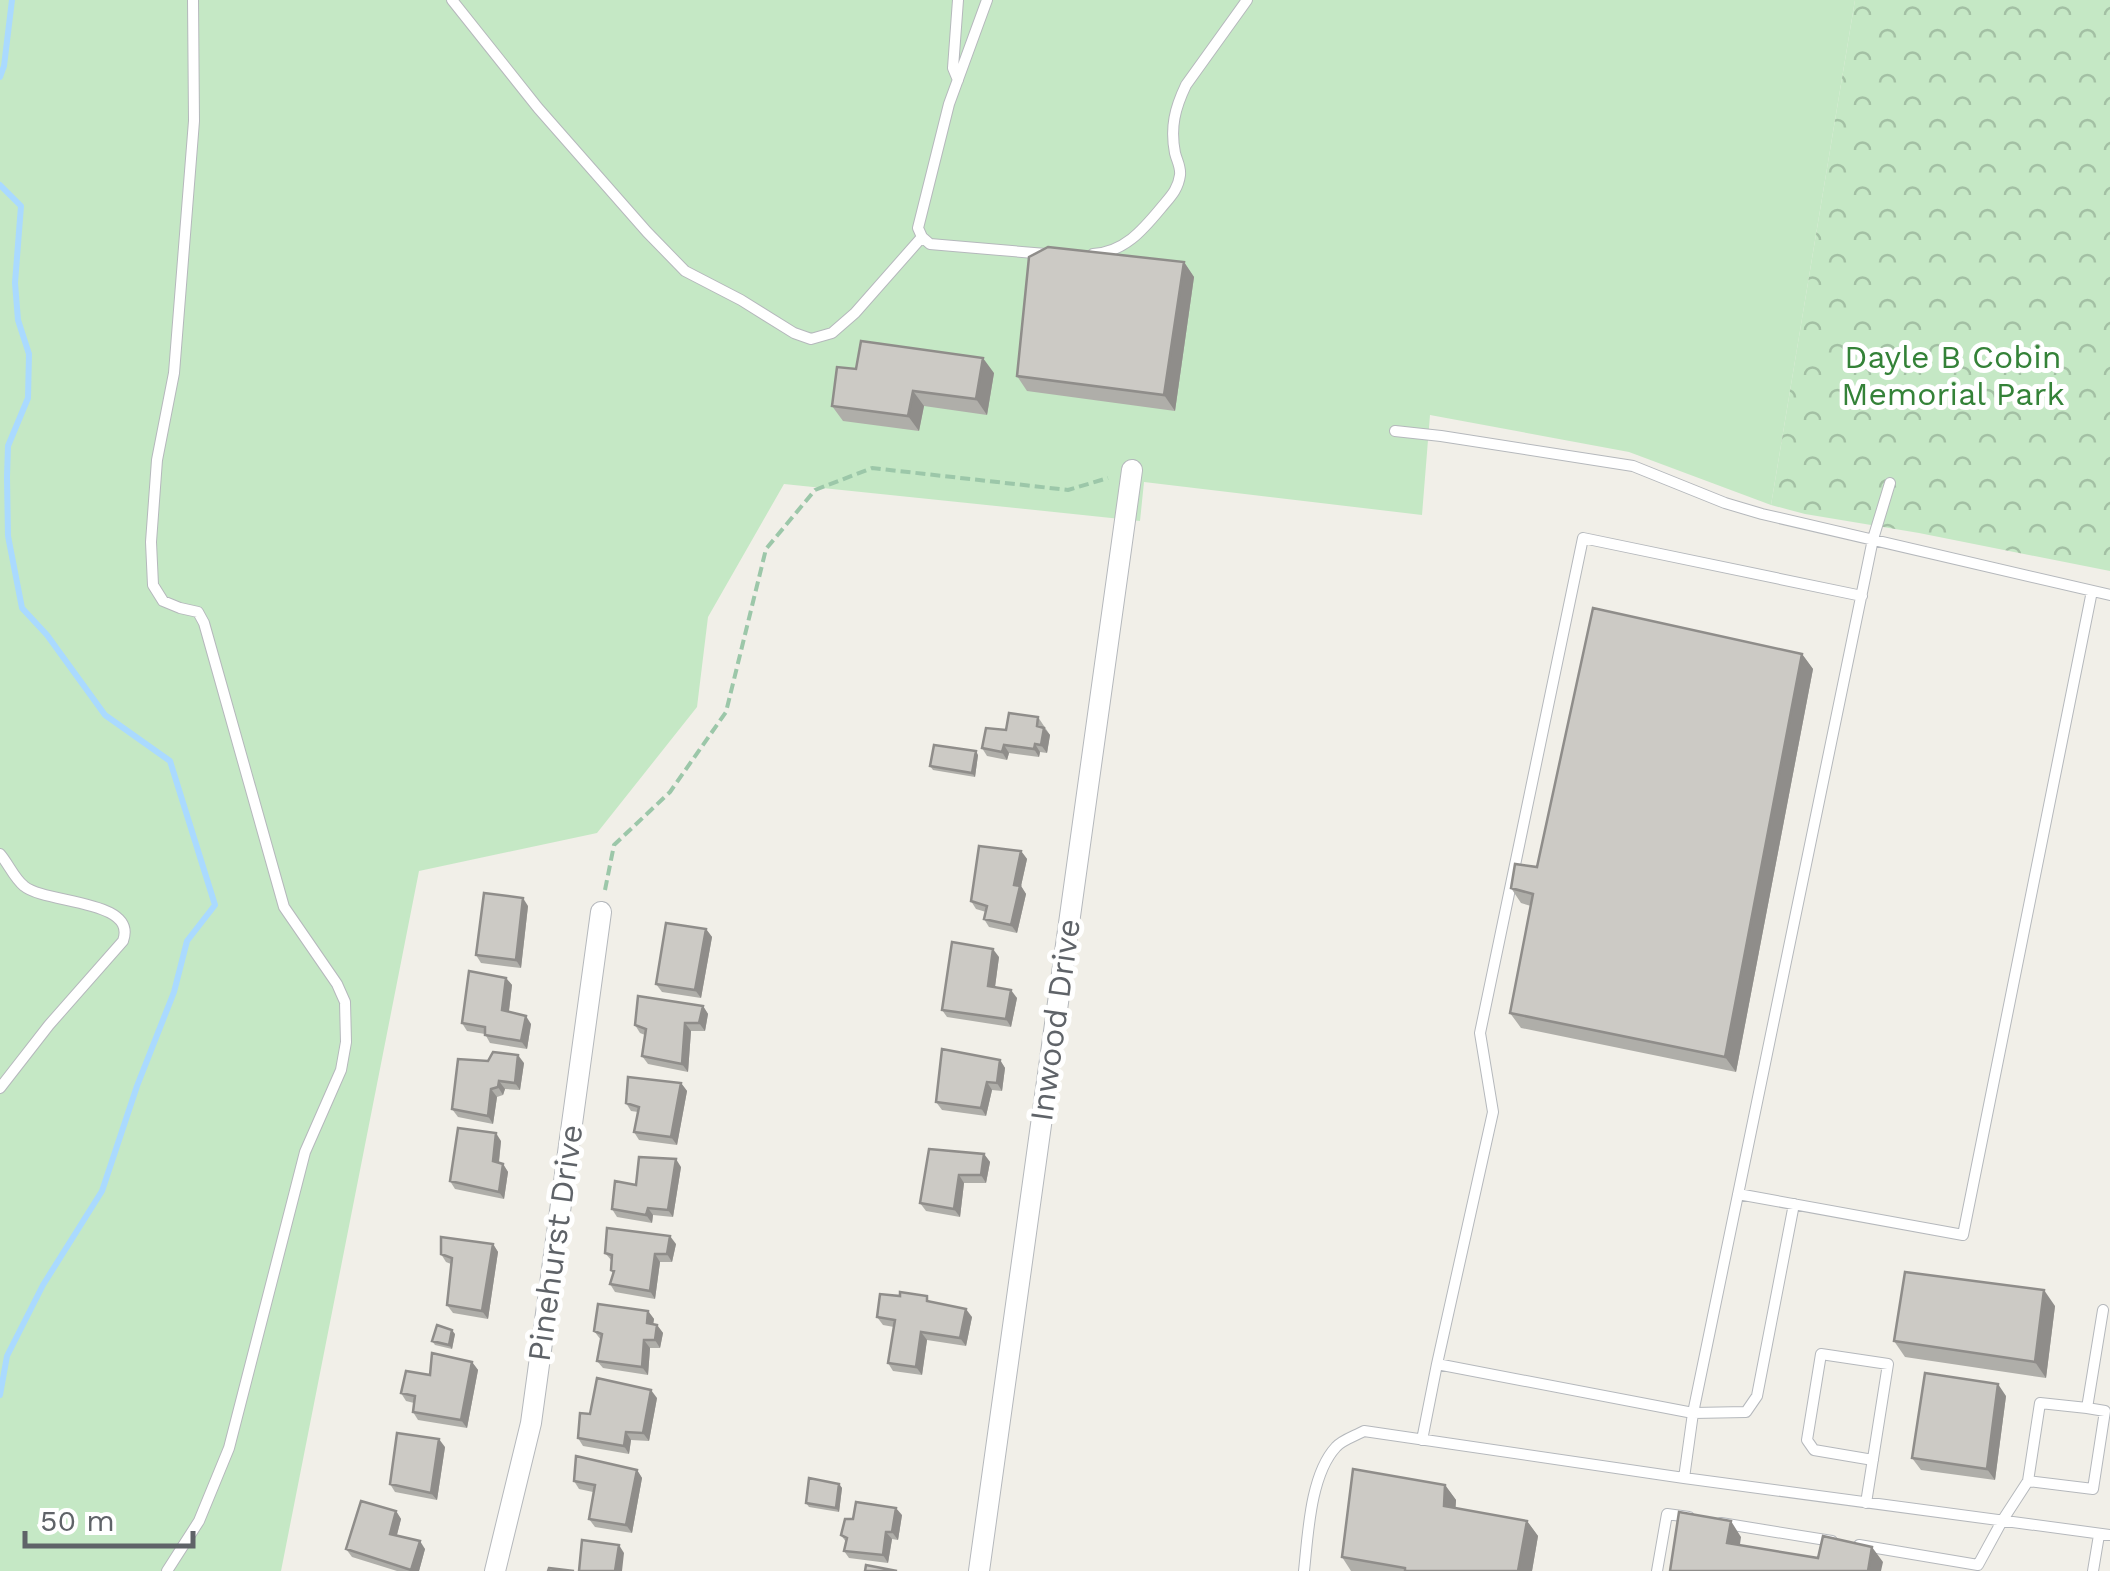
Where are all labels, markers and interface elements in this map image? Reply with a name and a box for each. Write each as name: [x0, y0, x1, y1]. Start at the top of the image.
park label: Dayle B Cobin Memorial Park: [1841, 338, 2065, 413]
street label: Inwood Drive: [1022, 916, 1088, 1124]
street label: Pinehurst Drive: [520, 1122, 590, 1364]
scale bar: [25, 1486, 192, 1548]
text: 50 m: [40, 1503, 115, 1538]

